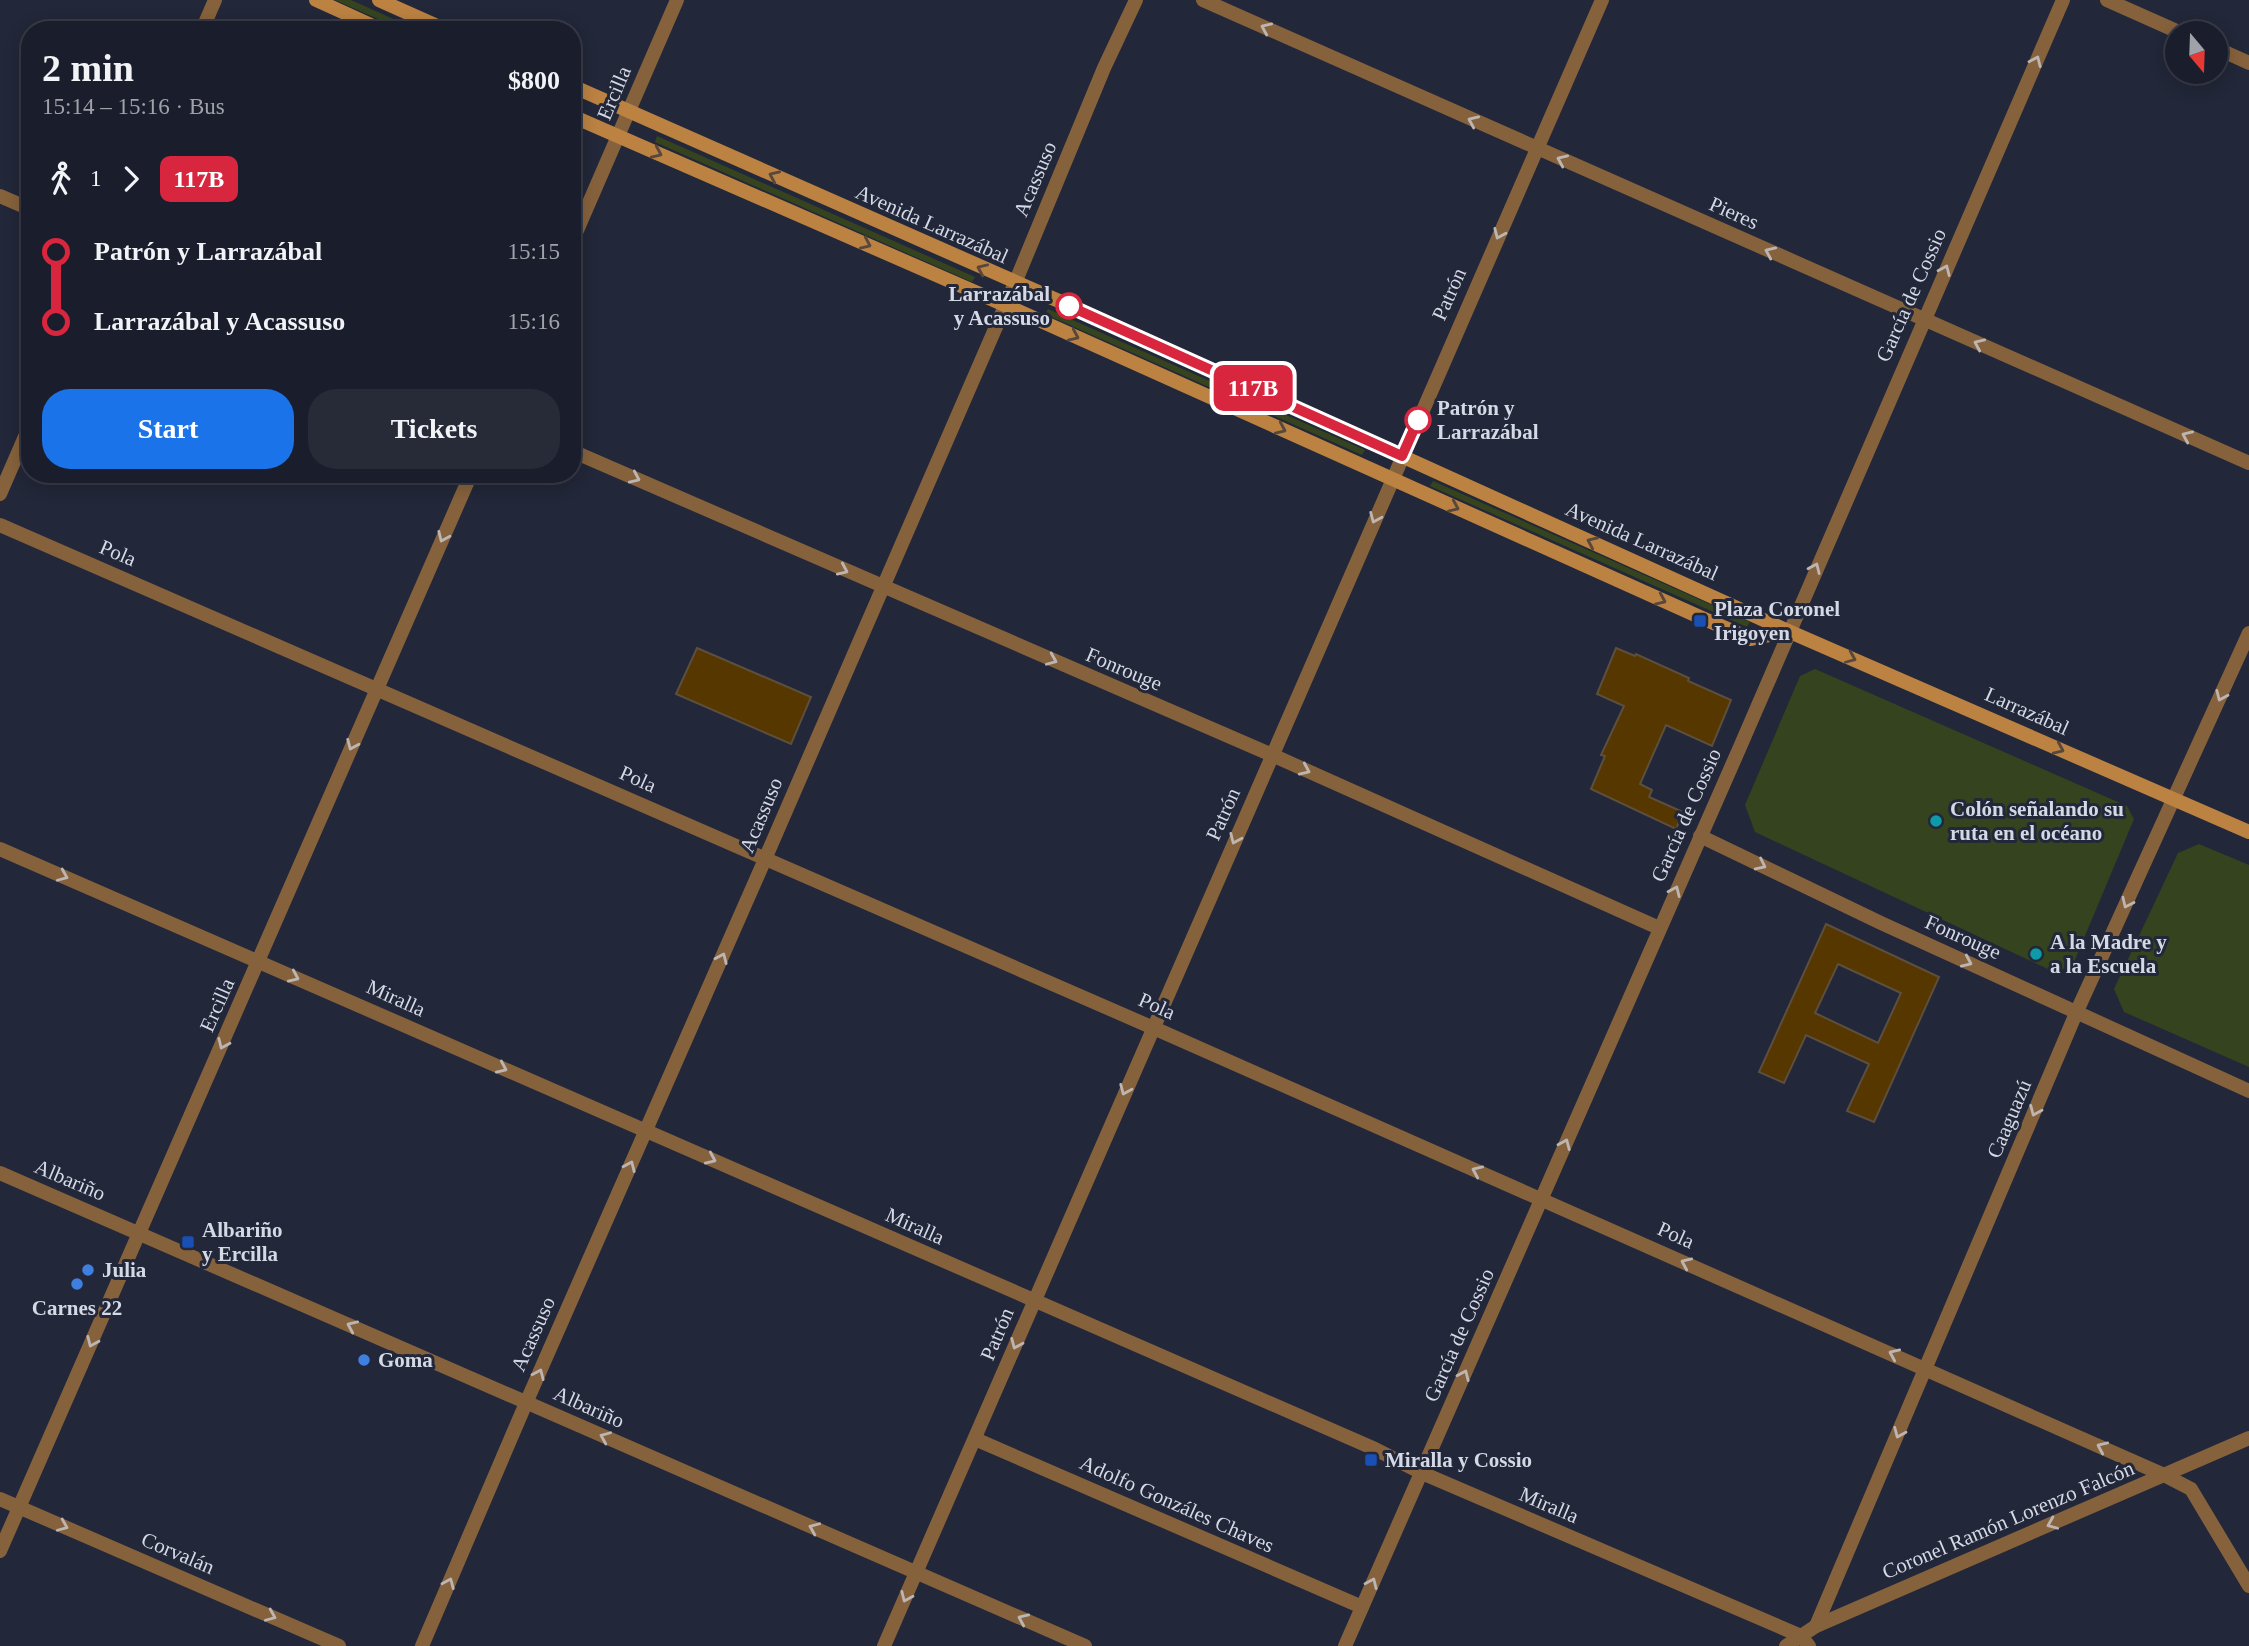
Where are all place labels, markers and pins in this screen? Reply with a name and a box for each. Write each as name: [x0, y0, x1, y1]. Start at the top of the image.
place label: Larrazábal y Acassuso: [949, 282, 1050, 330]
marker: Larrazábal y Acassuso: [1056, 293, 1082, 319]
place label: Patrón y Larrazábal: [1437, 396, 1539, 444]
marker: Patrón y Larrazábal: [1405, 407, 1431, 433]
place label: Plaza Coronel Irigoyen: [1714, 597, 1840, 645]
marker: Plaza Coronel Irigoyen: [1692, 613, 1708, 629]
place label: Colón señalando su ruta en el océano: [1950, 797, 2124, 845]
marker: Colón señalando su ruta en el océano: [1928, 813, 1944, 829]
place label: A la Madre y a la Escuela: [2050, 930, 2167, 978]
marker: A la Madre y a la Escuela: [2028, 946, 2044, 962]
place label: Albariño y Ercilla: [202, 1218, 283, 1266]
marker: Albariño y Ercilla: [180, 1234, 196, 1250]
place label: Julia: [102, 1258, 147, 1282]
marker: Julia: [80, 1262, 96, 1278]
marker: Carnes 22: [69, 1276, 85, 1292]
place label: Carnes 22: [32, 1296, 122, 1320]
place label: Goma: [378, 1348, 433, 1372]
marker: Goma: [356, 1352, 372, 1368]
place label: Miralla y Cossio: [1385, 1448, 1532, 1472]
marker: Miralla y Cossio: [1363, 1452, 1379, 1468]

